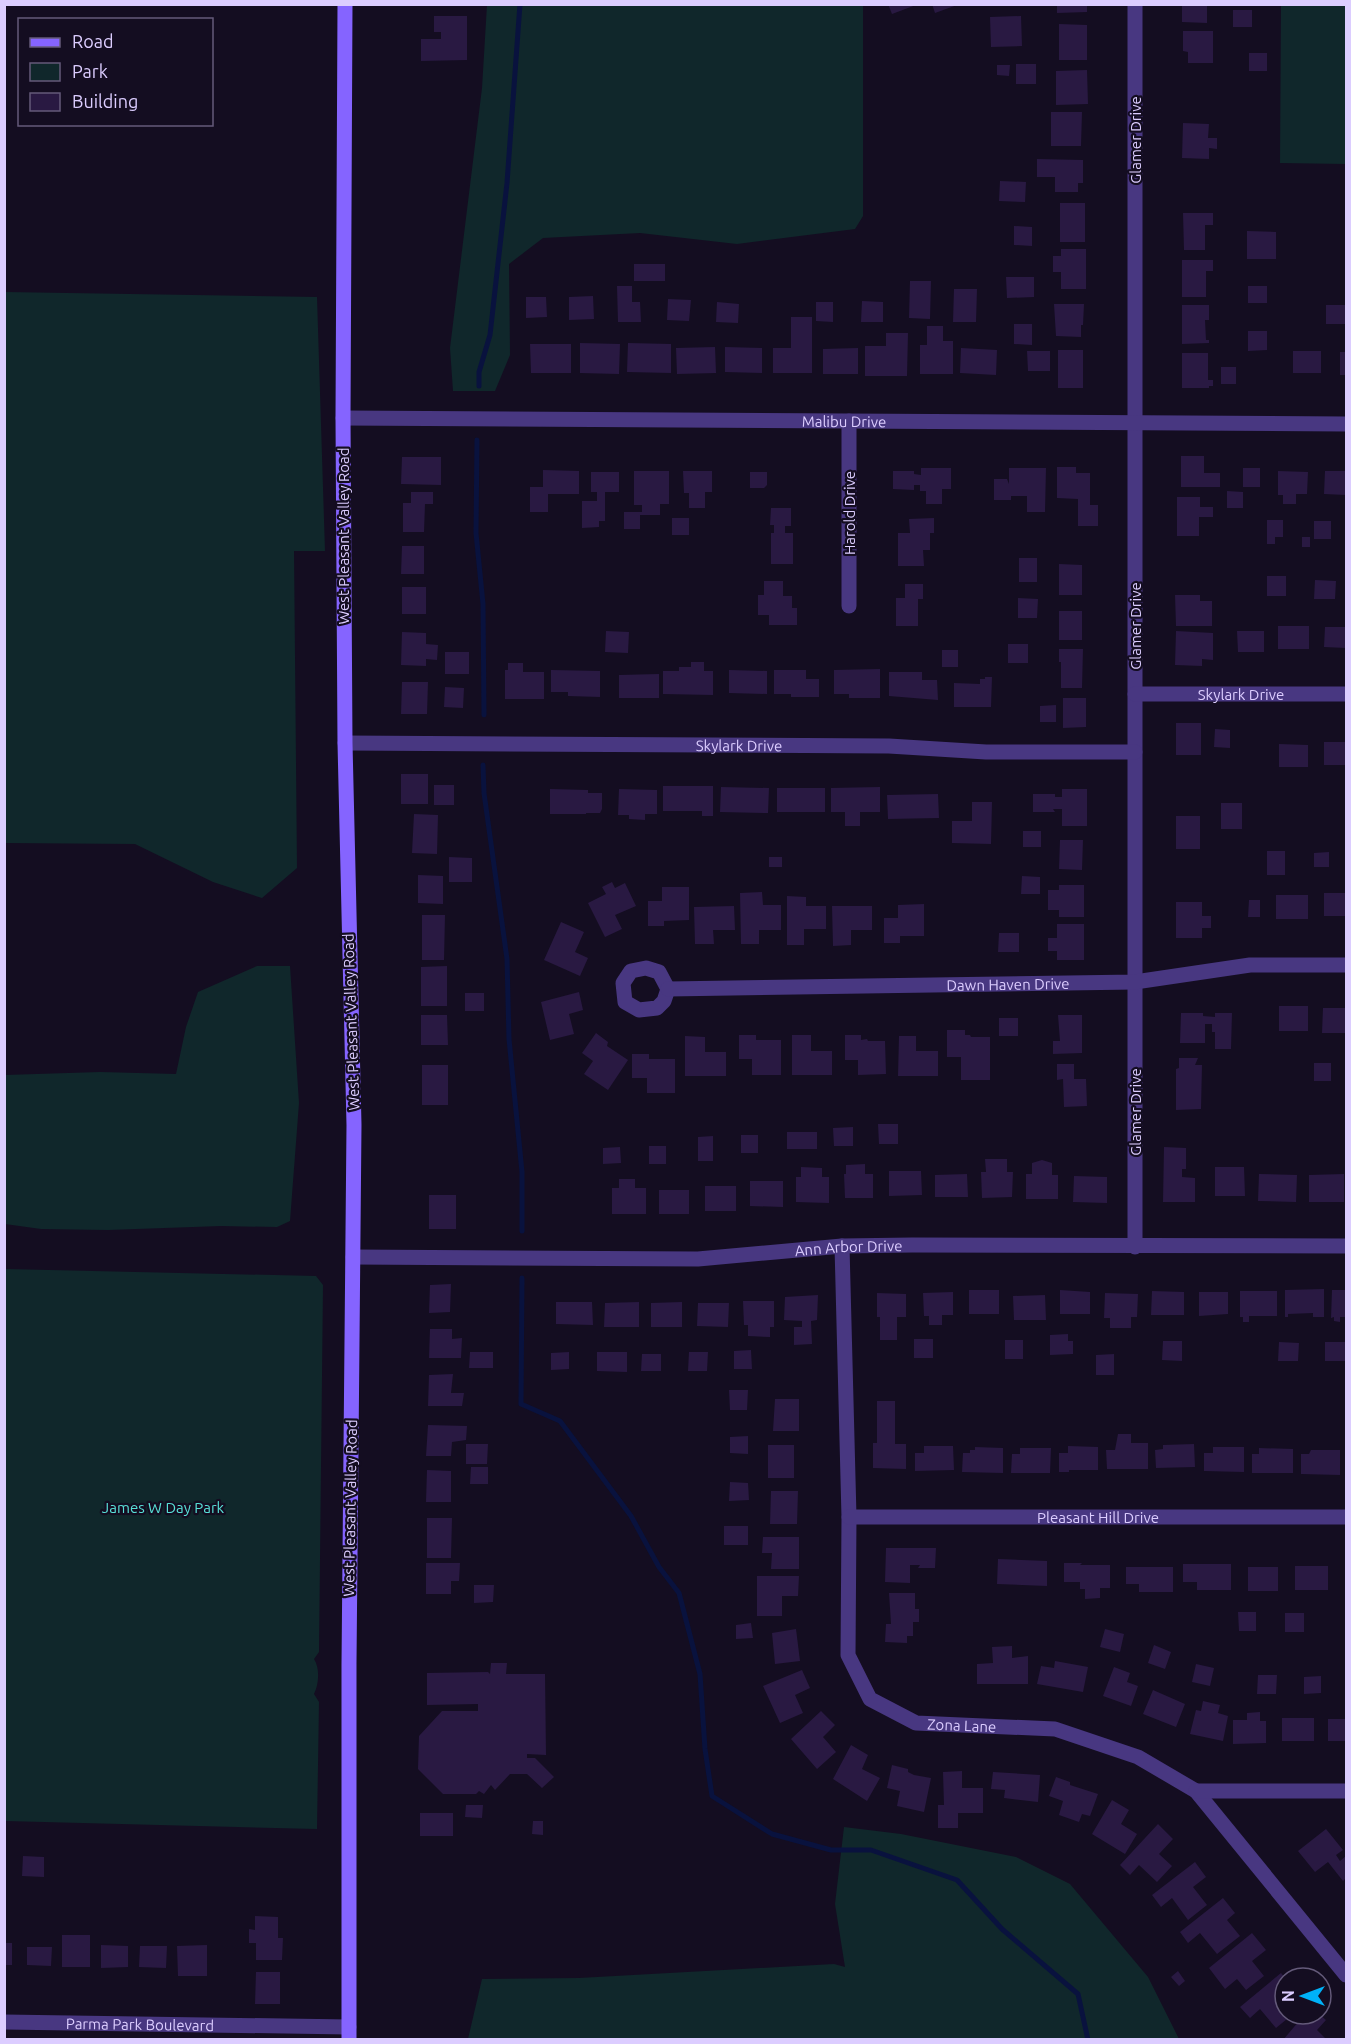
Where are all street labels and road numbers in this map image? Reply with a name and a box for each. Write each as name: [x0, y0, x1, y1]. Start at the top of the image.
street label: Glamer Drive: [1127, 96, 1144, 184]
street label: Malibu Drive: [802, 412, 886, 430]
street label: West Pleasant Valley Road: [335, 447, 352, 625]
street label: Harold Drive: [841, 471, 858, 555]
street label: Glamer Drive: [1127, 582, 1144, 670]
street label: Skylark Drive: [1198, 686, 1284, 703]
street label: Skylark Drive: [696, 736, 782, 754]
street label: West Pleasant Valley Road: [339, 933, 363, 1111]
street label: Dawn Haven Drive: [946, 974, 1070, 993]
street label: Glamer Drive: [1127, 1068, 1144, 1156]
street label: Ann Arbor Drive: [794, 1237, 903, 1259]
street label: West Pleasant Valley Road: [340, 1419, 360, 1597]
street label: Pleasant Hill Drive: [1037, 1509, 1159, 1526]
street label: Zona Lane: [927, 1715, 997, 1735]
street label: Parma Park Boulevard: [66, 2014, 214, 2034]

